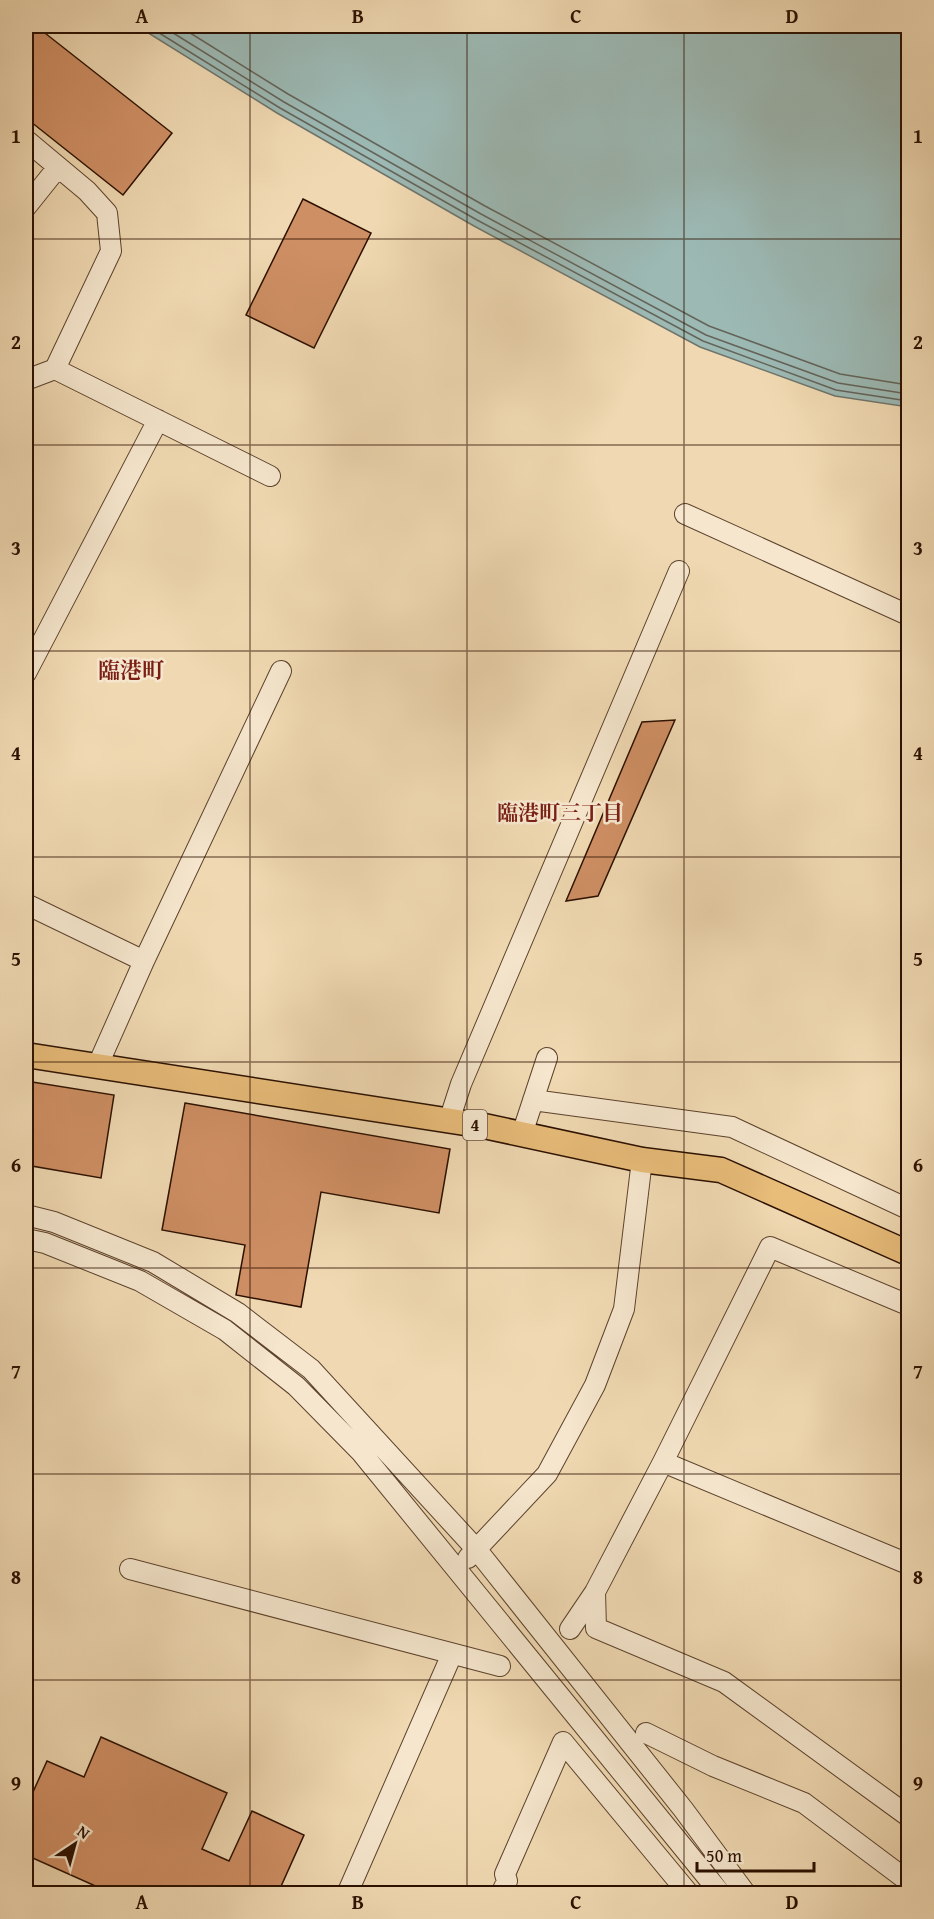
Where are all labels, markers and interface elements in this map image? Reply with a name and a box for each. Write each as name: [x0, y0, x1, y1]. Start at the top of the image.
text: A: [136, 1, 149, 30]
text: B: [352, 1, 364, 30]
text: C: [570, 1, 582, 30]
text: D: [785, 1, 799, 30]
text: 1: [11, 121, 21, 150]
text: 1: [913, 121, 923, 150]
text: 2: [11, 327, 21, 356]
text: 2: [913, 327, 923, 356]
text: 3: [11, 533, 21, 562]
text: 3: [913, 533, 923, 562]
district label: 臨港町: [98, 654, 164, 686]
text: 4: [11, 738, 21, 767]
text: 4: [913, 738, 923, 767]
district label: 臨港町三丁目: [497, 797, 623, 828]
text: 5: [11, 944, 21, 973]
text: 5: [913, 944, 923, 973]
road number: 4: [463, 1110, 487, 1140]
text: 6: [11, 1150, 21, 1179]
text: 6: [913, 1150, 923, 1179]
text: 7: [11, 1356, 21, 1385]
text: 7: [913, 1356, 923, 1385]
text: 8: [11, 1562, 21, 1591]
text: 8: [913, 1562, 923, 1591]
text: 9: [11, 1768, 21, 1797]
text: 9: [913, 1768, 923, 1797]
north arrow: [45, 1814, 105, 1874]
text: N: [72, 1819, 95, 1845]
scale bar: [697, 1835, 814, 1873]
text: 50 m: [706, 1842, 742, 1869]
text: A: [136, 1887, 149, 1916]
text: B: [352, 1887, 364, 1916]
text: C: [570, 1887, 582, 1916]
text: D: [785, 1887, 799, 1916]

